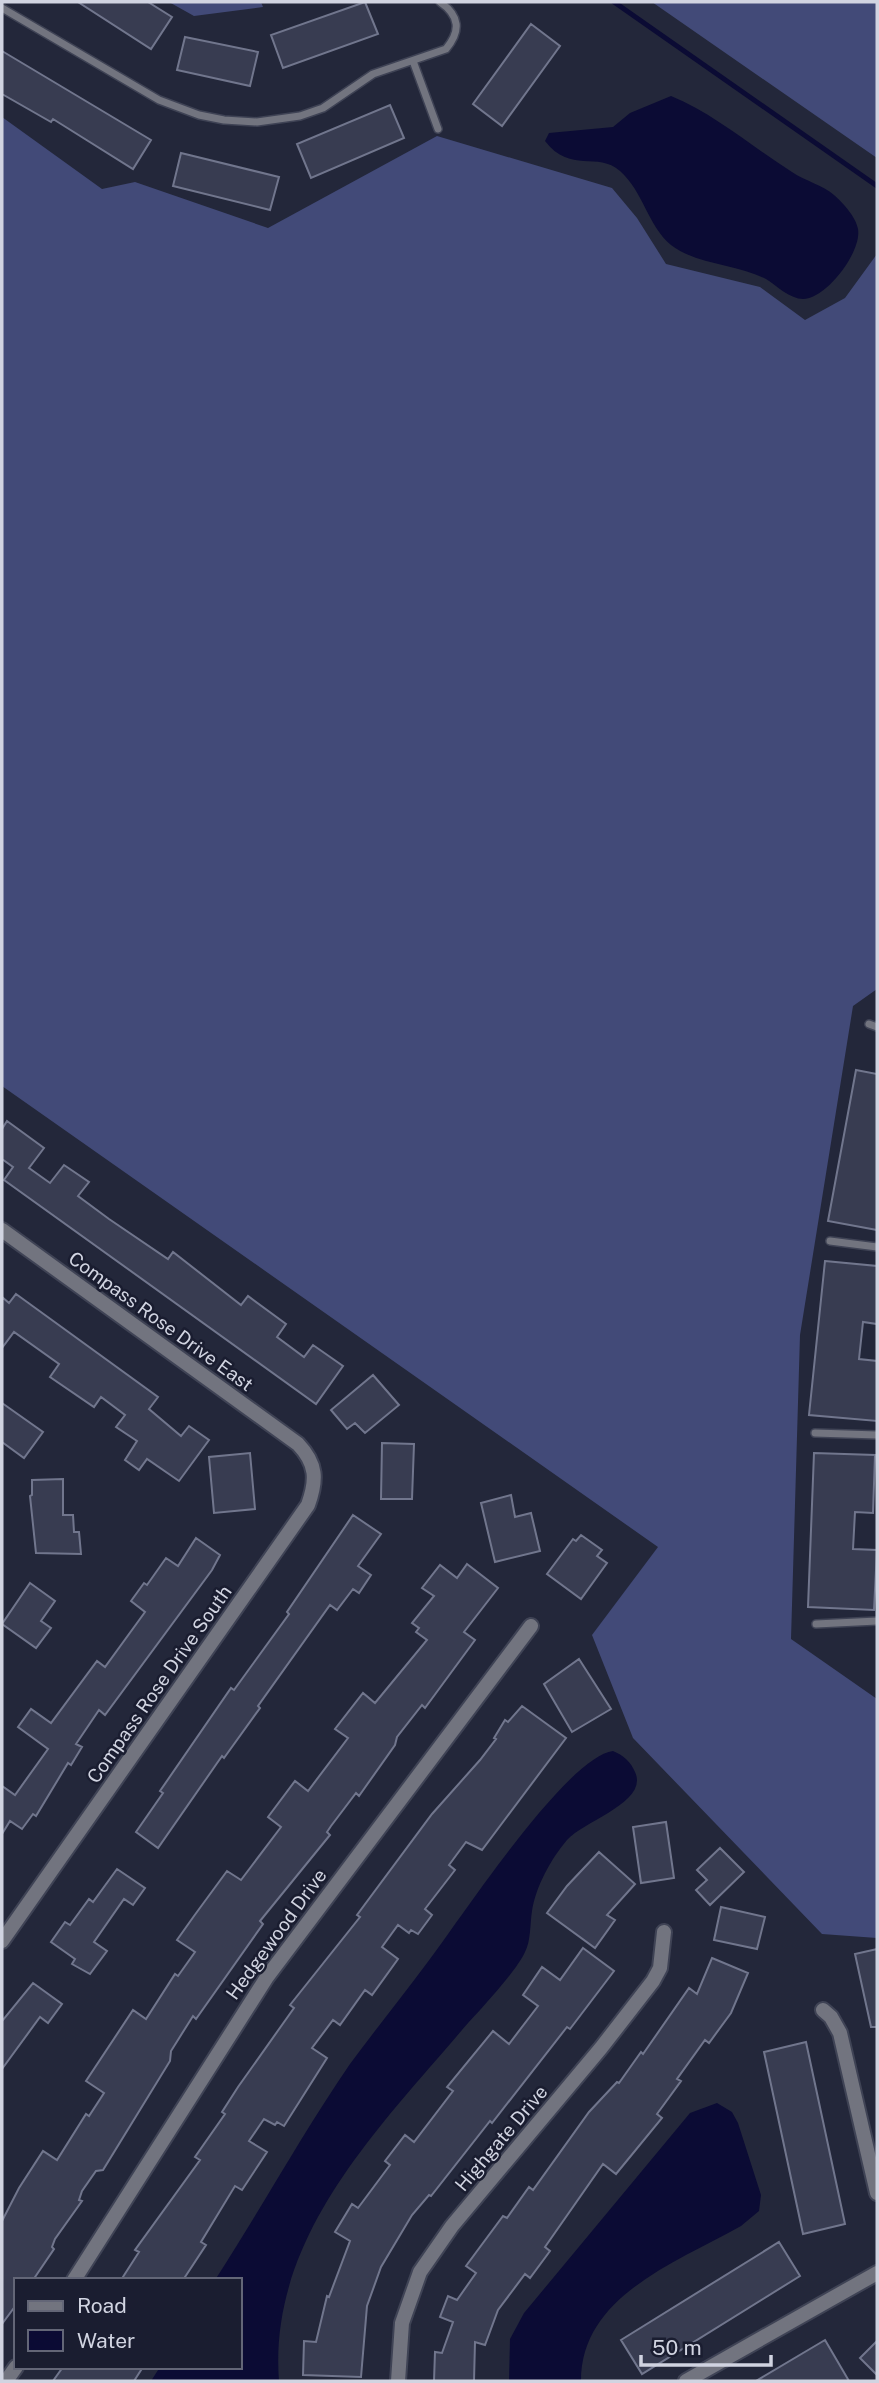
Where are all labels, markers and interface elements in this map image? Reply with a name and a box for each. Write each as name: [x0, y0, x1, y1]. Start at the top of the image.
street label: Compass Rose Drive East: [65, 1247, 257, 1395]
street label: Compass Rose Drive South: [82, 1581, 236, 1787]
street label: Hedgewood Drive: [221, 1864, 331, 2004]
street label: Highgate Drive: [450, 2081, 552, 2195]
legend: [14, 2278, 242, 2369]
text: Road: [77, 2293, 127, 2318]
scale bar: [641, 2324, 770, 2368]
text: Water: [77, 2328, 135, 2353]
text: 50 m: [652, 2335, 702, 2360]

